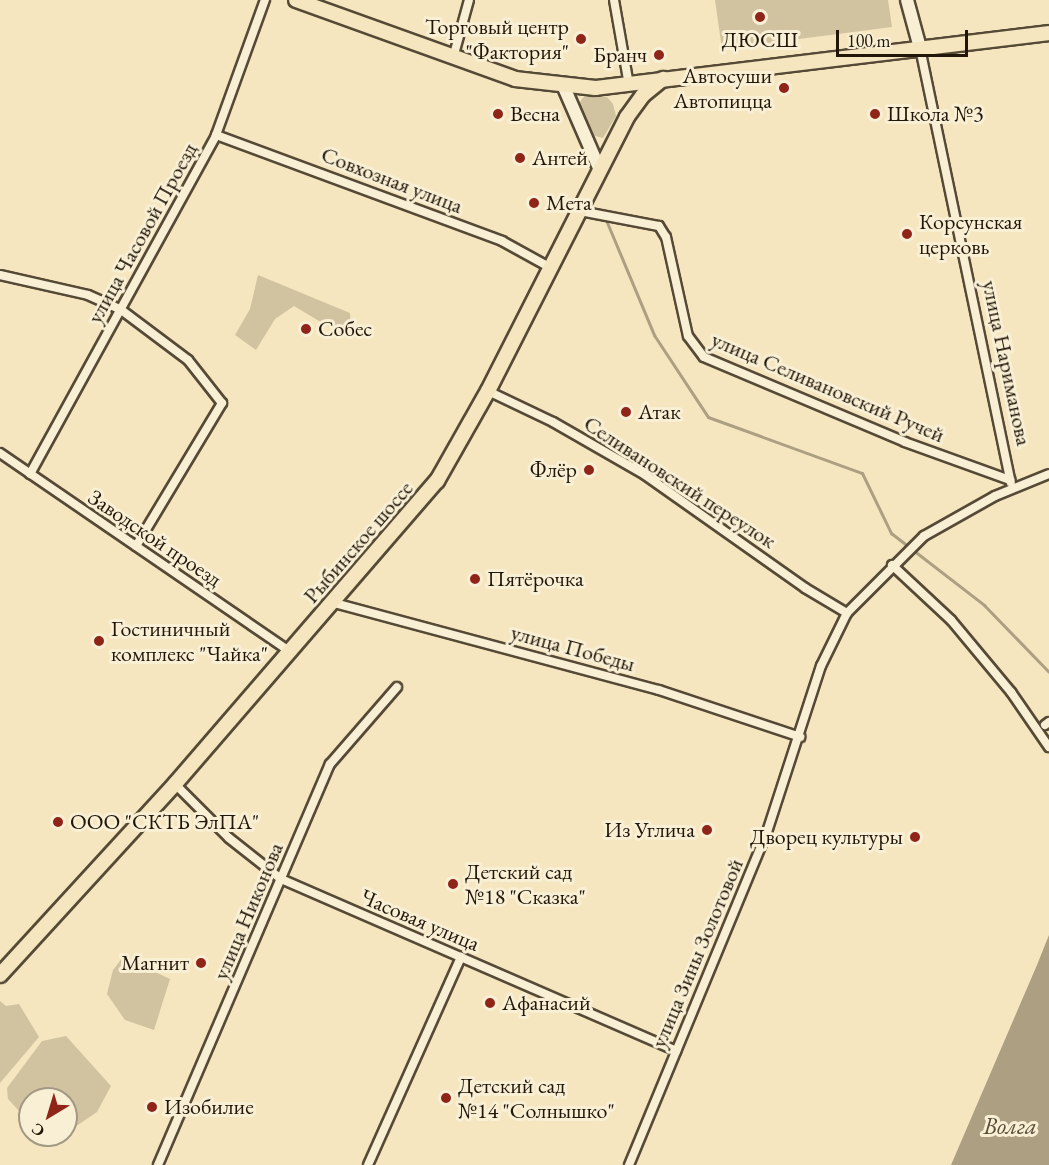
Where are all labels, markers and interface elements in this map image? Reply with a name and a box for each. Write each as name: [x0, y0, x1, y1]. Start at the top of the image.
marker: ДЮСШ: [753, 10, 767, 24]
place label: Торговый центр "Фактория": [425, 13, 569, 64]
scale bar: [839, 18, 971, 56]
place label: ДЮСШ: [722, 27, 798, 53]
text: 100 m: [847, 29, 891, 52]
marker: Торговый центр "Фактория": [574, 32, 588, 46]
place label: Бранч: [593, 42, 647, 68]
marker: Бранч: [652, 48, 666, 62]
place label: Автосуши Автопицца: [673, 62, 772, 113]
marker: Автосуши Автопицца: [777, 81, 791, 95]
place label: Весна: [510, 101, 560, 127]
place label: Школа №3: [887, 101, 984, 127]
marker: Весна: [491, 107, 505, 121]
marker: Школа №3: [868, 107, 882, 121]
street label: улица Часовой Проезд: [81, 138, 203, 328]
street label: Совхозная улица: [318, 141, 466, 219]
place label: Антей: [532, 145, 588, 171]
marker: Антей: [513, 151, 527, 165]
place label: Мета: [546, 190, 592, 216]
marker: Мета: [527, 196, 541, 210]
place label: Корсунская церковь: [919, 208, 1022, 260]
marker: Корсунская церковь: [900, 227, 914, 241]
street label: улица Нариманова: [977, 278, 1037, 448]
place label: Собес: [318, 316, 372, 342]
marker: Собес: [299, 322, 313, 336]
street label: улица Селивановский Ручей: [708, 326, 948, 448]
place label: Атак: [638, 399, 681, 425]
marker: Атак: [619, 405, 633, 419]
street label: Селивановский переулок: [579, 410, 781, 554]
place label: Флёр: [530, 457, 577, 483]
marker: Флёр: [582, 463, 596, 477]
street label: Рыбинское шоссе: [298, 475, 418, 609]
street label: Заводской проезд: [83, 484, 227, 592]
place label: Пятёрочка: [487, 566, 584, 592]
marker: Пятёрочка: [468, 572, 482, 586]
place label: Гостиничный комплекс "Чайка": [111, 615, 268, 666]
street label: улица Победы: [508, 619, 638, 677]
marker: Гостиничный комплекс "Чайка": [92, 634, 106, 648]
place label: ООО "СКТБ ЭлПА": [70, 809, 259, 835]
marker: ООО "СКТБ ЭлПА": [51, 815, 65, 829]
place label: Из Углича: [604, 817, 695, 843]
marker: Из Углича: [700, 823, 714, 837]
place label: Дворец культуры: [750, 824, 903, 850]
marker: Дворец культуры: [908, 830, 922, 844]
street label: улица Никонова: [207, 838, 289, 984]
street label: улица Зины Золотовой: [645, 855, 749, 1051]
place label: Детский сад №18 "Сказка": [465, 858, 586, 909]
marker: Детский сад №18 "Сказка": [446, 877, 460, 891]
street label: Часовая улица: [356, 883, 484, 957]
place label: Магнит: [121, 950, 189, 976]
marker: Магнит: [194, 956, 208, 970]
place label: Афанасий: [502, 990, 591, 1016]
marker: Афанасий: [483, 996, 497, 1010]
place label: Детский сад №14 "Солнышко": [458, 1072, 615, 1124]
north arrow: [18, 1087, 78, 1147]
marker: Детский сад №14 "Солнышко": [439, 1091, 453, 1105]
place label: Изобилие: [164, 1094, 254, 1120]
marker: Изобилие: [145, 1100, 159, 1114]
water label: Волга: [983, 1112, 1037, 1140]
text: С: [27, 1118, 49, 1142]

